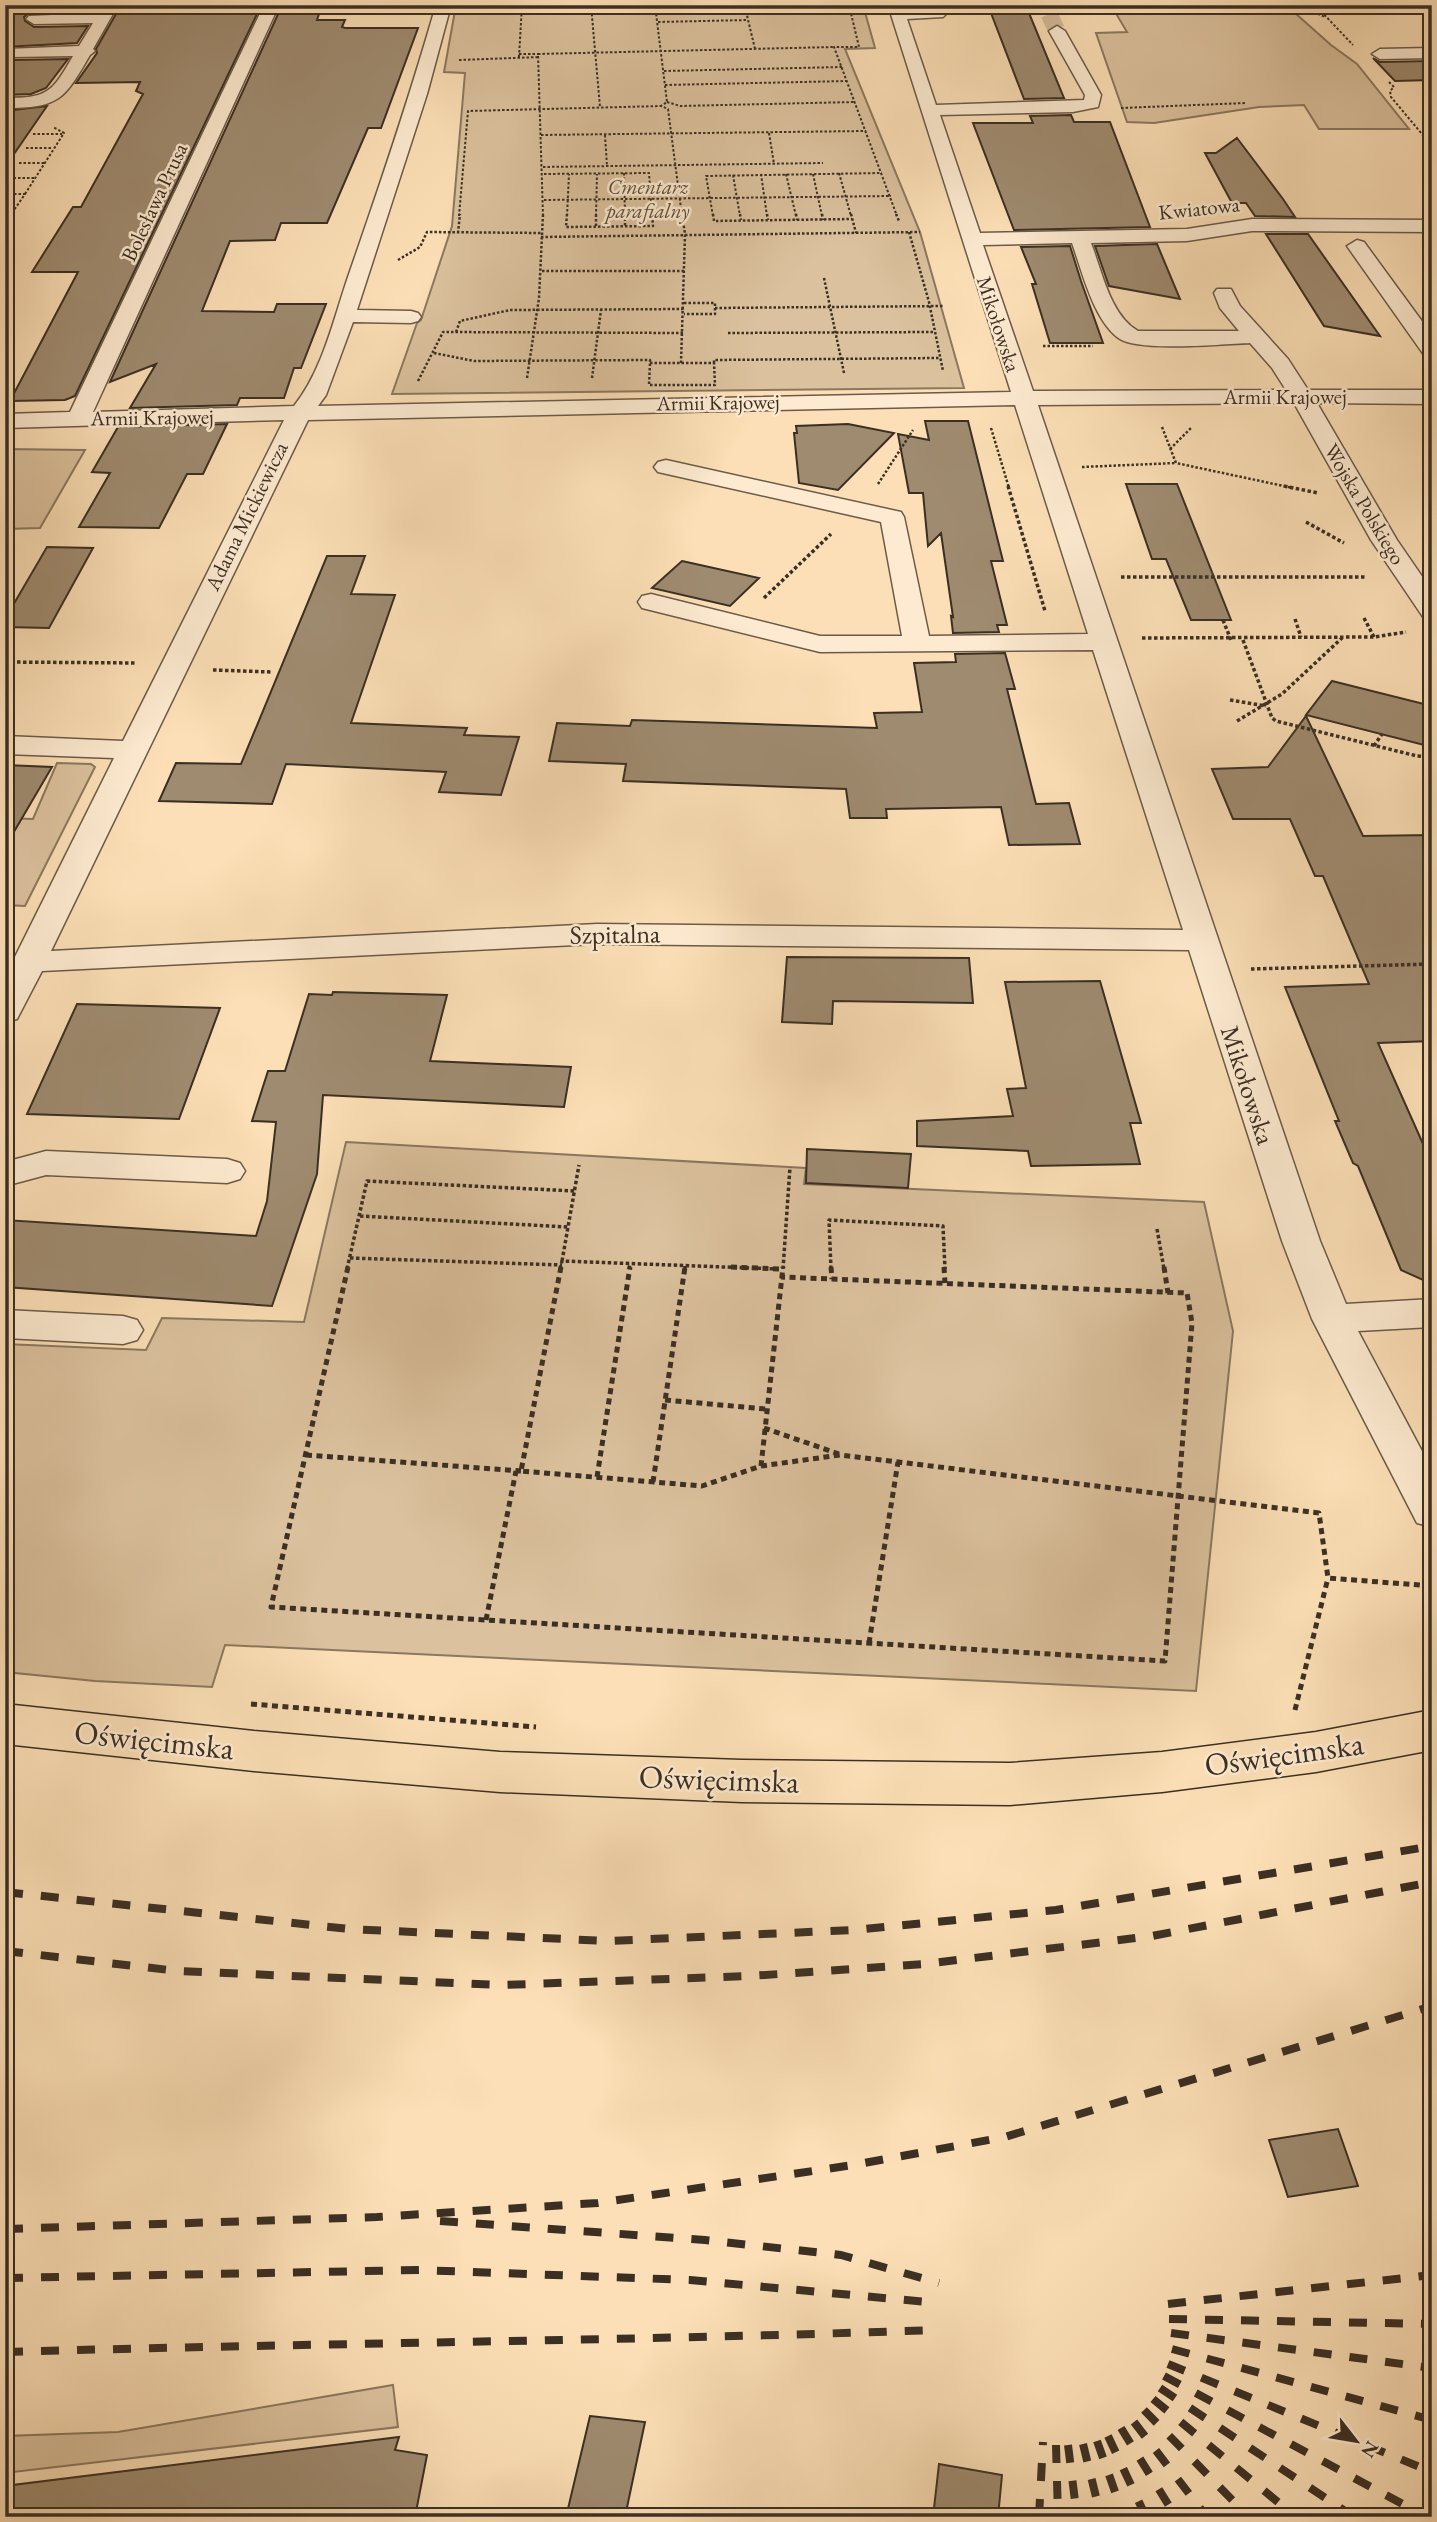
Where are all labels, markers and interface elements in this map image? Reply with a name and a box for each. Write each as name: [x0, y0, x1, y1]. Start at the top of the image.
street label: Bolesława Prusa: [115, 138, 193, 266]
park label: Cmentarz parafialny: [603, 173, 690, 224]
street label: Kwiatowa: [1157, 190, 1241, 226]
street label: Mikołowska: [971, 273, 1027, 376]
street label: Armii Krajowej: [1222, 383, 1347, 410]
street label: Armii Krajowej: [655, 387, 780, 417]
street label: Armii Krajowej: [89, 402, 214, 432]
street label: Adama Mickiewicza: [198, 437, 294, 596]
street label: Wojska Polskiego: [1318, 438, 1412, 570]
street label: Szpitalna: [569, 916, 661, 952]
street label: Mikołowska: [1213, 1021, 1283, 1149]
street label: Oświęcimska: [72, 1711, 236, 1769]
street label: Oświęcimska: [1202, 1722, 1367, 1786]
street label: Oświęcimska: [638, 1755, 800, 1803]
north arrow: [1322, 2406, 1392, 2476]
text: N: [1355, 2436, 1385, 2463]

